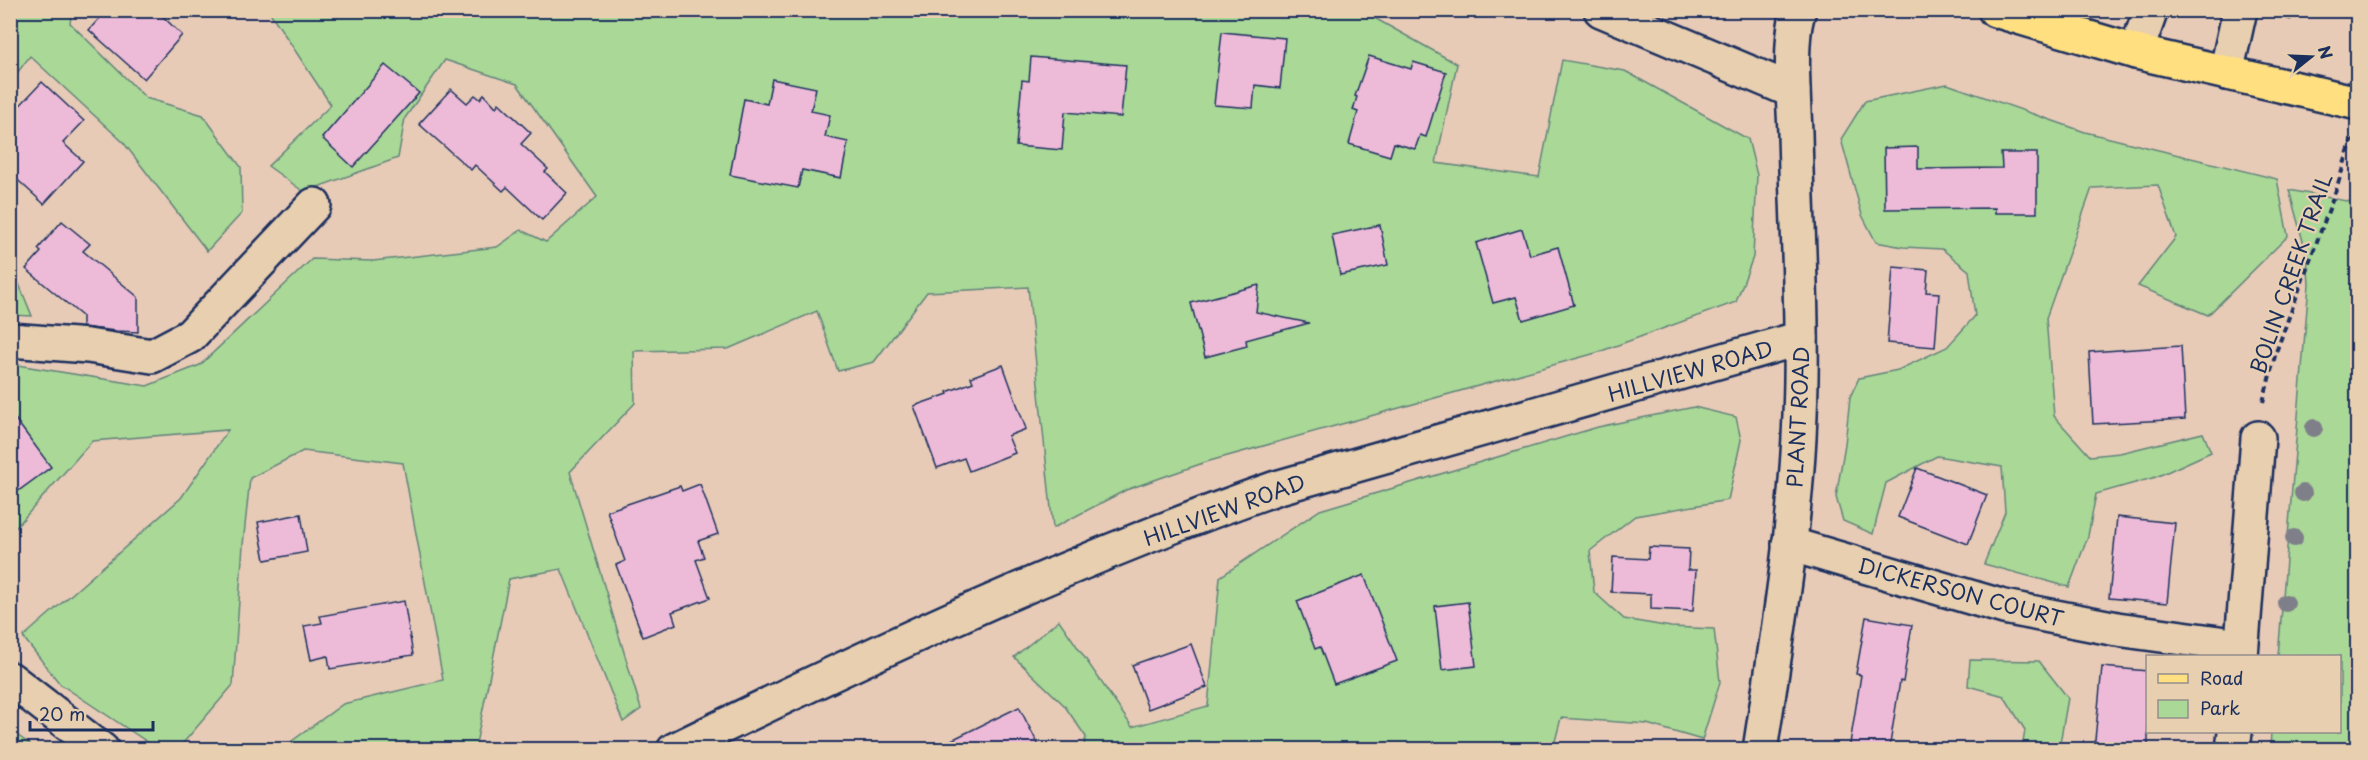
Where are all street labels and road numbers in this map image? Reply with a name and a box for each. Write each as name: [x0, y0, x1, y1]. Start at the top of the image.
street label: BOLIN CREEK TRAIL: [2241, 169, 2339, 377]
street label: HILLVIEW ROAD: [1604, 331, 1776, 409]
street label: PLANT ROAD: [1777, 346, 1817, 488]
street label: HILLVIEW ROAD: [1138, 465, 1310, 553]
street label: DICKERSON COURT: [1855, 548, 2068, 634]

